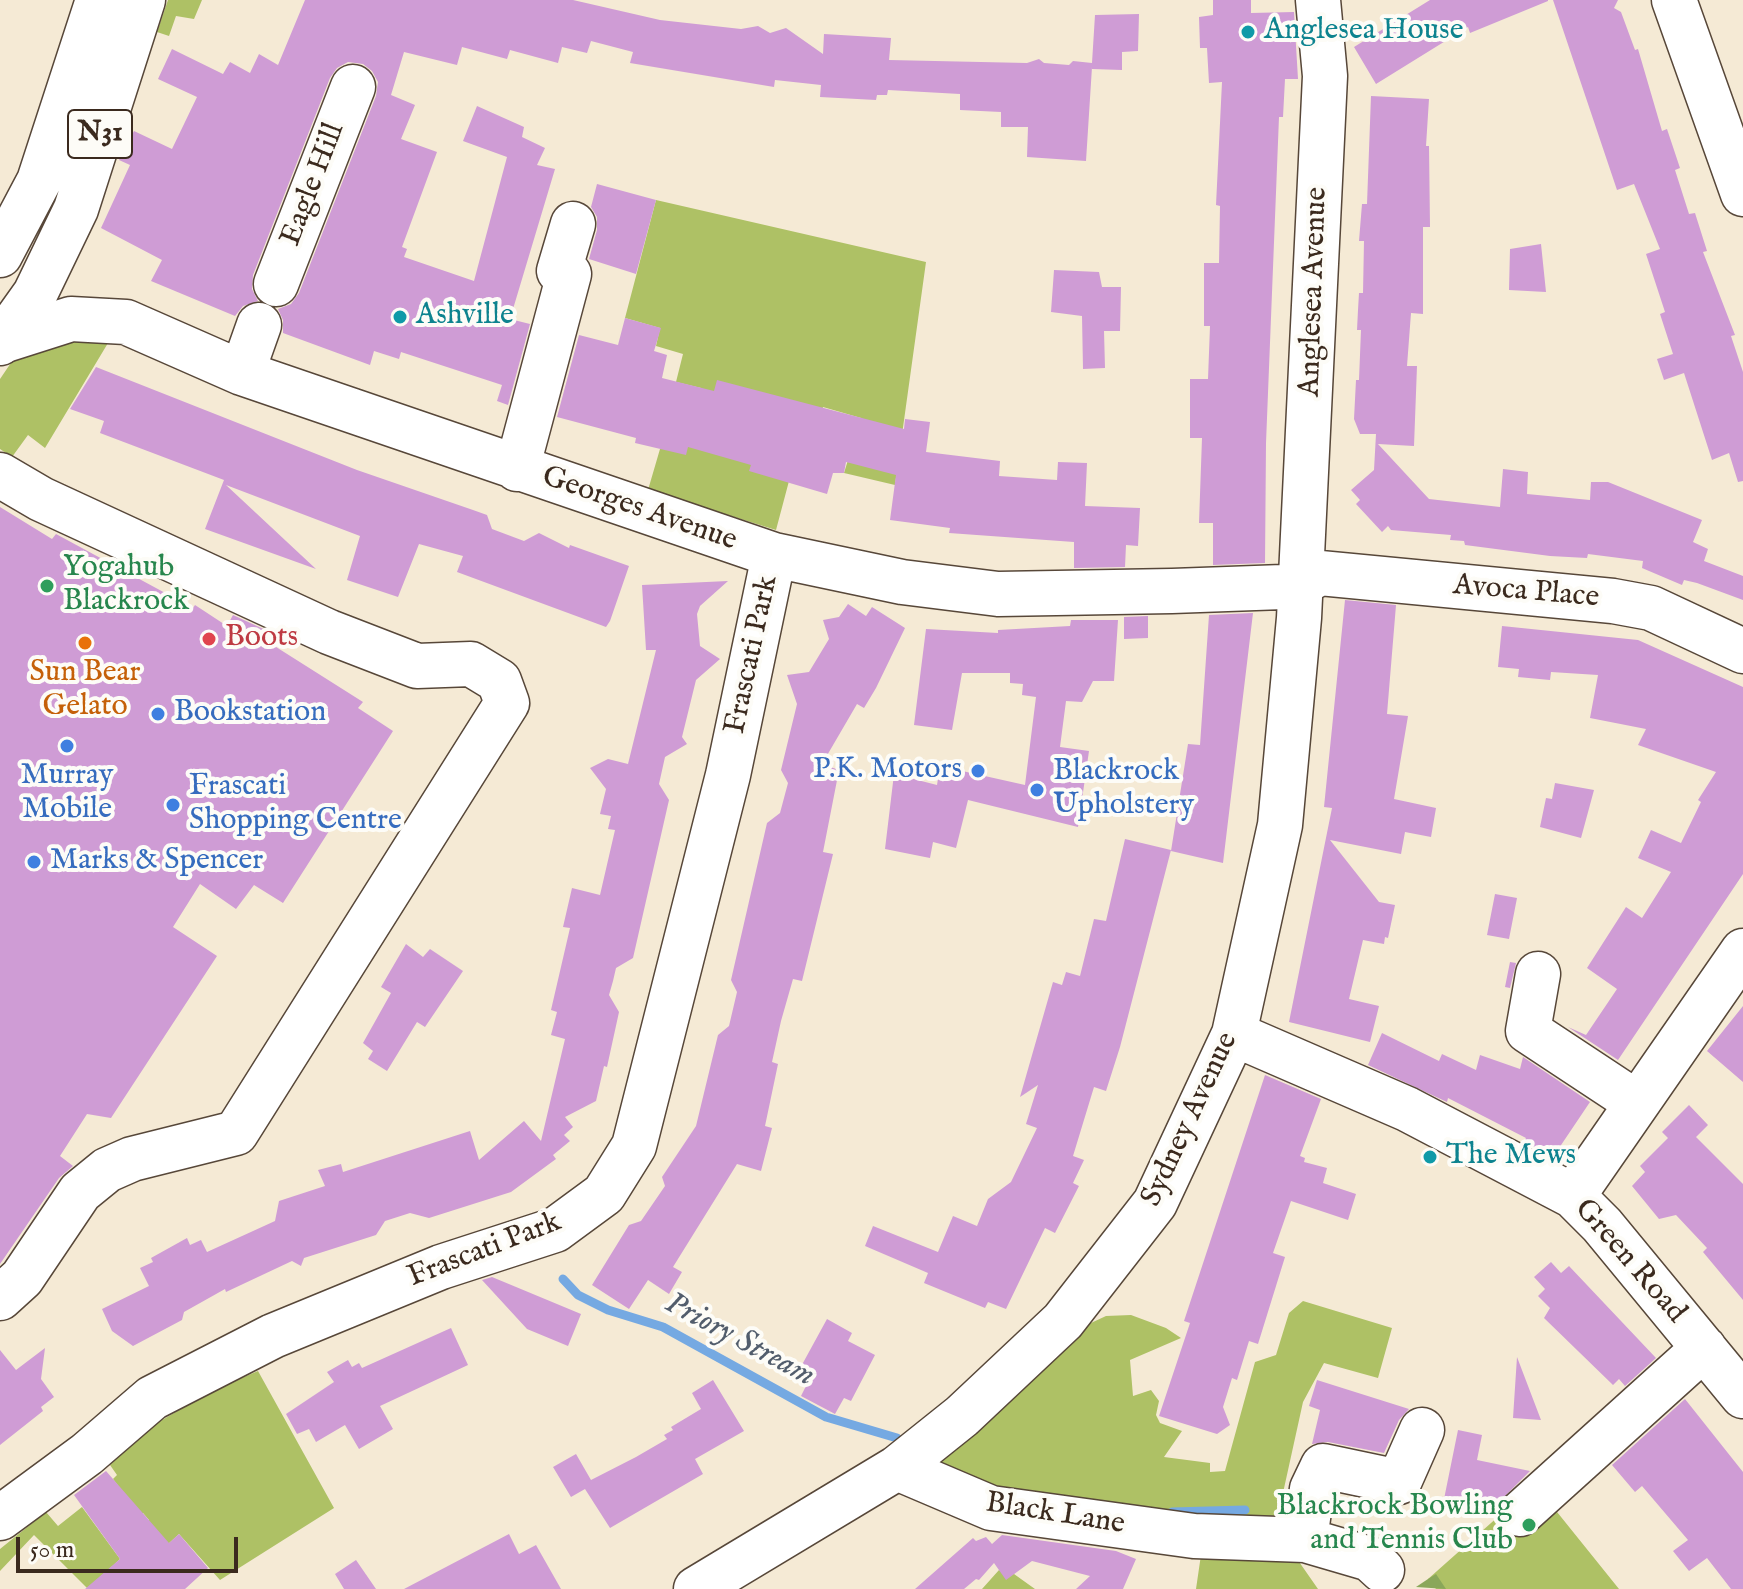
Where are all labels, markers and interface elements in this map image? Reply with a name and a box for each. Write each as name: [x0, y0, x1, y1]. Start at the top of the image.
place label: Anglesea House: [1264, 14, 1463, 50]
marker: Anglesea House: [1239, 23, 1257, 41]
road number: N31: [68, 110, 132, 158]
street label: Eagle Hill: [274, 119, 354, 251]
street label: Anglesea Avenue: [1293, 187, 1337, 397]
place label: Ashville: [416, 299, 514, 335]
marker: Ashville: [391, 308, 409, 326]
street label: Georges Avenue: [537, 460, 741, 560]
place label: Yogahub Blackrock: [63, 551, 189, 622]
street label: Avoca Place: [1452, 569, 1600, 617]
street label: Frascati Park: [719, 573, 787, 737]
marker: Yogahub Blackrock: [38, 577, 56, 595]
place label: Boots: [225, 621, 298, 657]
marker: Boots: [200, 630, 218, 648]
marker: Sun Bear Gelato: [76, 634, 94, 652]
place label: Sun Bear Gelato: [29, 656, 141, 726]
place label: Bookstation: [174, 696, 326, 732]
marker: Bookstation: [149, 705, 167, 723]
marker: Murray Mobile: [58, 737, 76, 755]
place label: P.K. Motors: [813, 753, 962, 789]
place label: Blackrock Upholstery: [1053, 755, 1194, 826]
place label: Murray Mobile: [21, 759, 113, 830]
marker: P.K. Motors: [969, 762, 987, 780]
place label: Frascati Shopping Centre: [189, 770, 402, 840]
marker: Blackrock Upholstery: [1028, 781, 1046, 799]
marker: Frascati Shopping Centre: [164, 796, 182, 814]
place label: Marks & Spencer: [50, 844, 263, 880]
marker: Marks & Spencer: [25, 853, 43, 871]
street label: Sydney Avenue: [1135, 1027, 1247, 1213]
place label: The Mews: [1446, 1139, 1576, 1175]
marker: The Mews: [1421, 1148, 1439, 1166]
street label: Green Road: [1565, 1193, 1693, 1331]
street label: Frascati Park: [403, 1205, 567, 1297]
water label: Priory Stream: [658, 1286, 820, 1396]
street label: Black Lane: [983, 1486, 1127, 1544]
place label: Blackrock Bowling and Tennis Club: [1277, 1490, 1513, 1560]
marker: Blackrock Bowling and Tennis Club: [1520, 1516, 1538, 1534]
scale bar: [20, 1521, 242, 1571]
text: 50 m: [30, 1535, 74, 1566]

